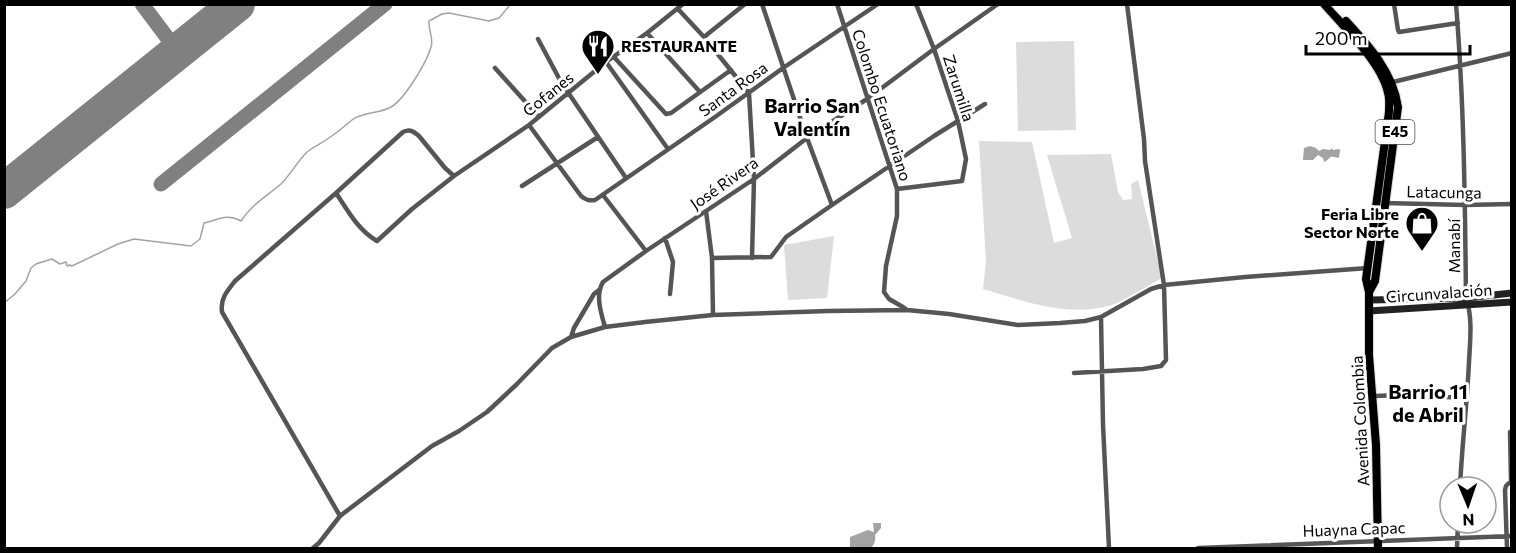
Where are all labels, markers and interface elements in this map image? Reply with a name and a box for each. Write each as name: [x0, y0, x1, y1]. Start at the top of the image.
scale bar: [1306, 18, 1470, 56]
street label: Colombo Ecuatoriano: [849, 27, 916, 183]
text: 200 m: [1315, 27, 1368, 49]
restaurant icon: RESTAURANTE: [580, 28, 616, 75]
place label: RESTAURANTE: [621, 36, 737, 55]
street label: Zarumilla: [940, 52, 979, 124]
street label: Santa Rosa: [695, 57, 771, 120]
street label: Cofanes: [518, 67, 577, 120]
district label: Barrio San Valentín: [764, 93, 860, 140]
road number: E45: [1376, 120, 1414, 144]
street label: José Rivera: [686, 152, 761, 213]
street label: Latacunga: [1406, 181, 1482, 202]
place label: Feria Libre Sector Norte: [1304, 204, 1399, 241]
shop icon: Feria Libre Sector Norte: [1404, 205, 1440, 252]
street label: Manabí: [1444, 218, 1463, 273]
street label: Circunvalación: [1385, 279, 1493, 306]
street label: Avenida Colombia: [1347, 355, 1372, 487]
district label: Barrio 11 de Abril: [1388, 379, 1468, 426]
north arrow: [1438, 475, 1498, 535]
text: N: [1462, 511, 1475, 530]
street label: Huayna Capac: [1302, 517, 1406, 540]

